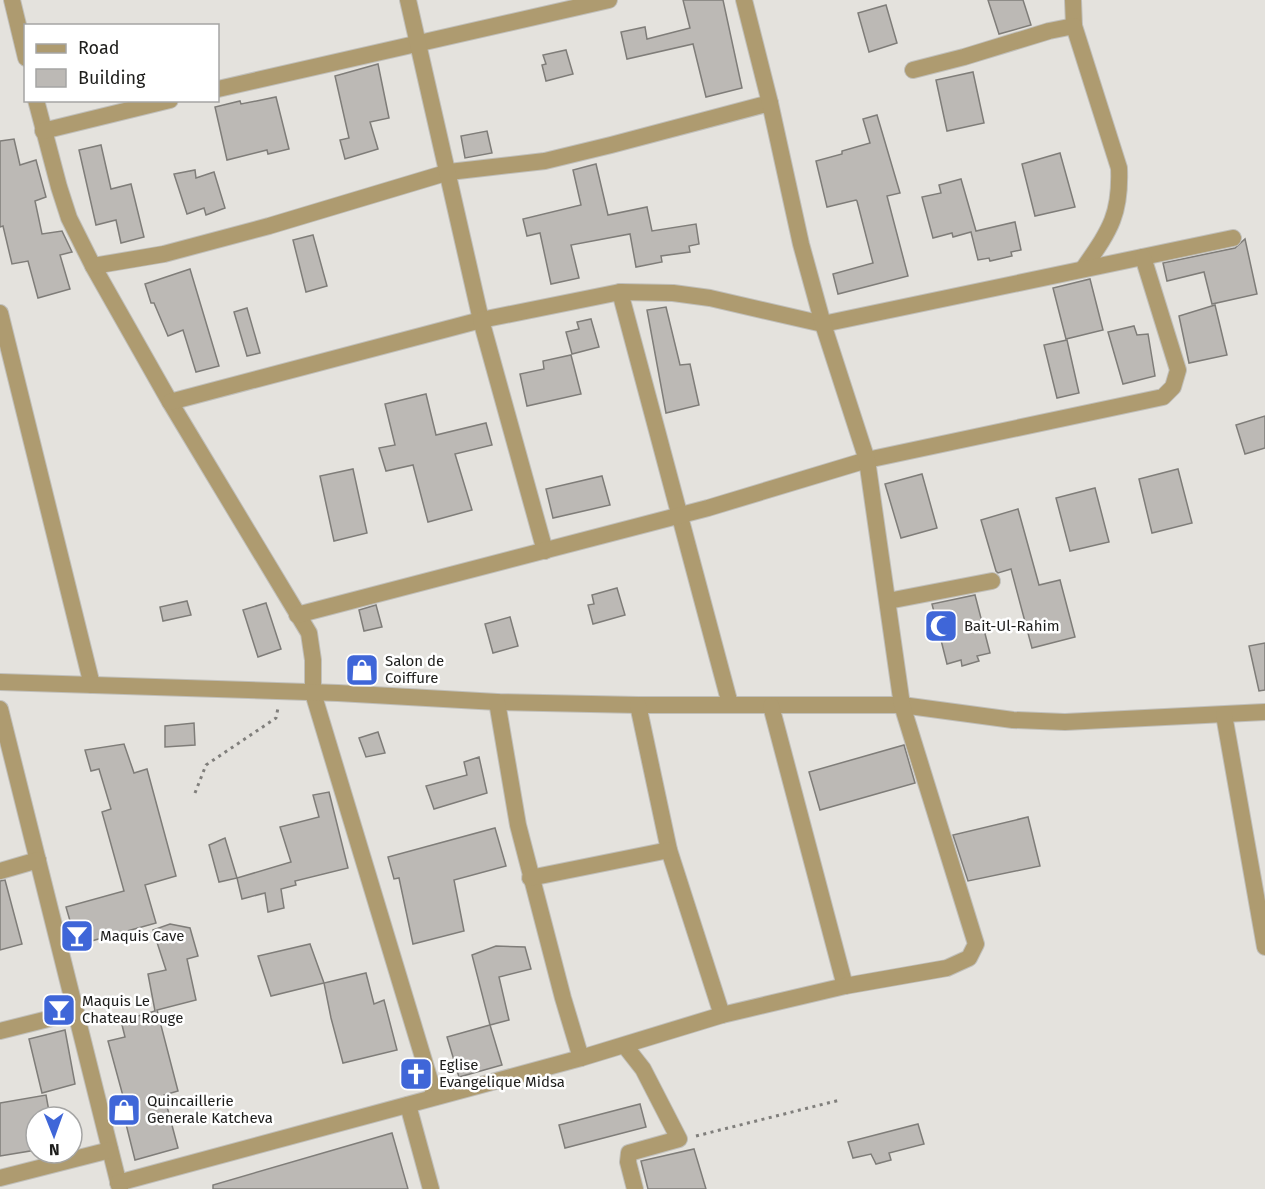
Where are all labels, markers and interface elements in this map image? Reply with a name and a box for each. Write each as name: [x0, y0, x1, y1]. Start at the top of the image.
legend: [24, 24, 219, 102]
text: Road: [78, 37, 120, 59]
text: Building: [78, 67, 146, 89]
mosque icon: Bait-Ul-Rahim: [923, 608, 959, 644]
place label: Bait-Ul-Rahim: [964, 617, 1060, 635]
shop icon: Salon de Coiffure: [344, 652, 380, 688]
place label: Salon de Coiffure: [385, 652, 444, 687]
bar icon: Maquis Cave: [59, 918, 95, 954]
place label: Maquis Cave: [100, 927, 184, 945]
bar icon: Maquis Le Chateau Rouge: [41, 992, 77, 1028]
place label: Maquis Le Chateau Rouge: [82, 992, 183, 1027]
church icon: Eglise Evangelique Midsa: [398, 1056, 434, 1092]
place label: Eglise Evangelique Midsa: [439, 1056, 565, 1091]
shop icon: Quincaillerie Generale Katcheva: [106, 1092, 142, 1128]
place label: Quincaillerie Generale Katcheva: [147, 1092, 273, 1127]
north arrow: [24, 1105, 84, 1165]
text: N: [49, 1140, 60, 1159]

